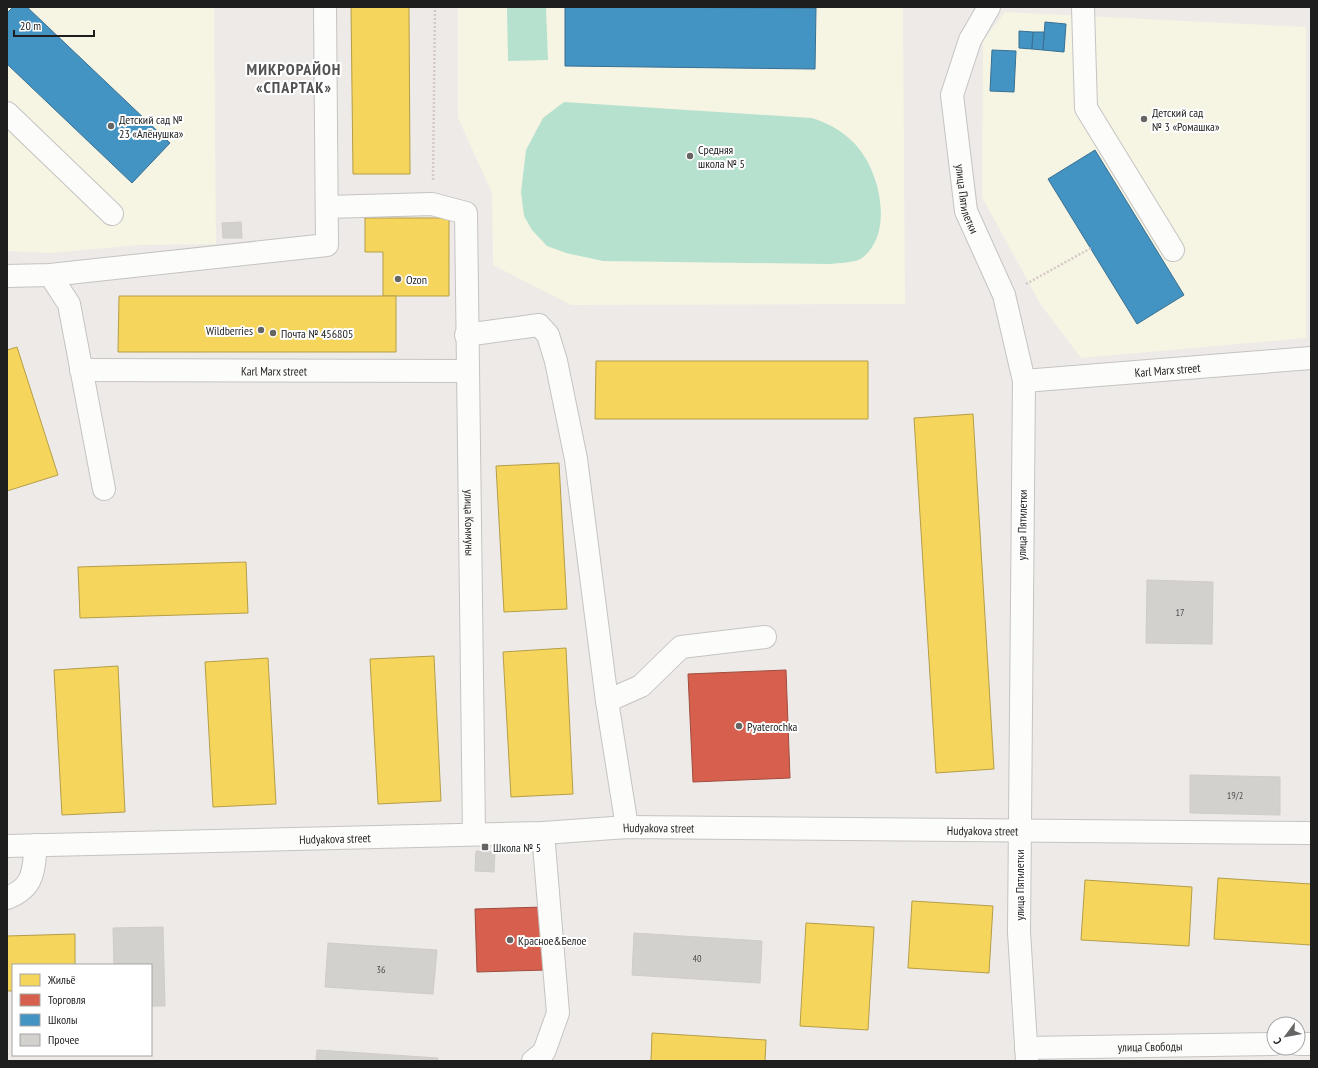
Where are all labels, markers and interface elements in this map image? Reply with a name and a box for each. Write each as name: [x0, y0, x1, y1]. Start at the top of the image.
scale bar: [14, 12, 94, 38]
text: 20 m: [20, 18, 41, 33]
district label: МИКРОРАЙОН «СПАРТАК»: [247, 59, 341, 97]
place label: Детский сад № 3 «Ромашка»: [1152, 105, 1220, 134]
place label: Детский сад № 23 «Алёнушка»: [119, 112, 184, 141]
marker: Детский сад № 3 «Ромашка»: [1139, 114, 1149, 124]
marker: Детский сад № 23 «Алёнушка»: [106, 121, 116, 131]
place label: Средняя школа № 5: [698, 142, 745, 171]
marker: Средняя школа № 5: [685, 151, 695, 161]
street label: улица Пятилетки: [953, 163, 983, 236]
place label: Ozon: [406, 272, 427, 287]
marker: Ozon: [393, 274, 403, 284]
place label: Wildberries: [206, 323, 253, 338]
marker: Wildberries: [256, 325, 266, 335]
place label: Почта № 456805: [281, 326, 353, 341]
marker: Почта № 456805: [268, 328, 278, 338]
street label: Karl Marx street: [1134, 359, 1202, 380]
street label: Karl Marx street: [241, 363, 308, 378]
street label: улица Коммуны: [462, 489, 478, 556]
street label: улица Пятилетки: [1014, 489, 1030, 561]
house number: 17: [1176, 606, 1185, 619]
place label: Pyaterochka: [747, 719, 798, 734]
marker: Pyaterochka: [734, 721, 744, 731]
house number: 19/2: [1227, 789, 1243, 802]
street label: Hudyakova street: [622, 819, 695, 835]
street label: Hudyakova street: [947, 822, 1019, 838]
street label: Hudyakova street: [299, 830, 372, 846]
place label: Школа № 5: [493, 840, 541, 855]
marker: Школа № 5: [480, 842, 490, 852]
street label: улица Пятилетки: [1012, 850, 1027, 920]
place label: Красное&Белое: [518, 933, 587, 948]
marker: Красное&Белое: [505, 935, 515, 945]
house number: 40: [693, 952, 702, 965]
house number: 36: [377, 963, 386, 976]
legend: [12, 964, 152, 1056]
text: Жильё: [47, 972, 75, 987]
text: Торговля: [48, 992, 86, 1007]
text: Школы: [48, 1012, 77, 1027]
north arrow: [1266, 1016, 1306, 1056]
text: Прочее: [48, 1032, 79, 1047]
text: С: [1270, 1035, 1285, 1047]
street label: улица Свободы: [1117, 1038, 1183, 1054]

